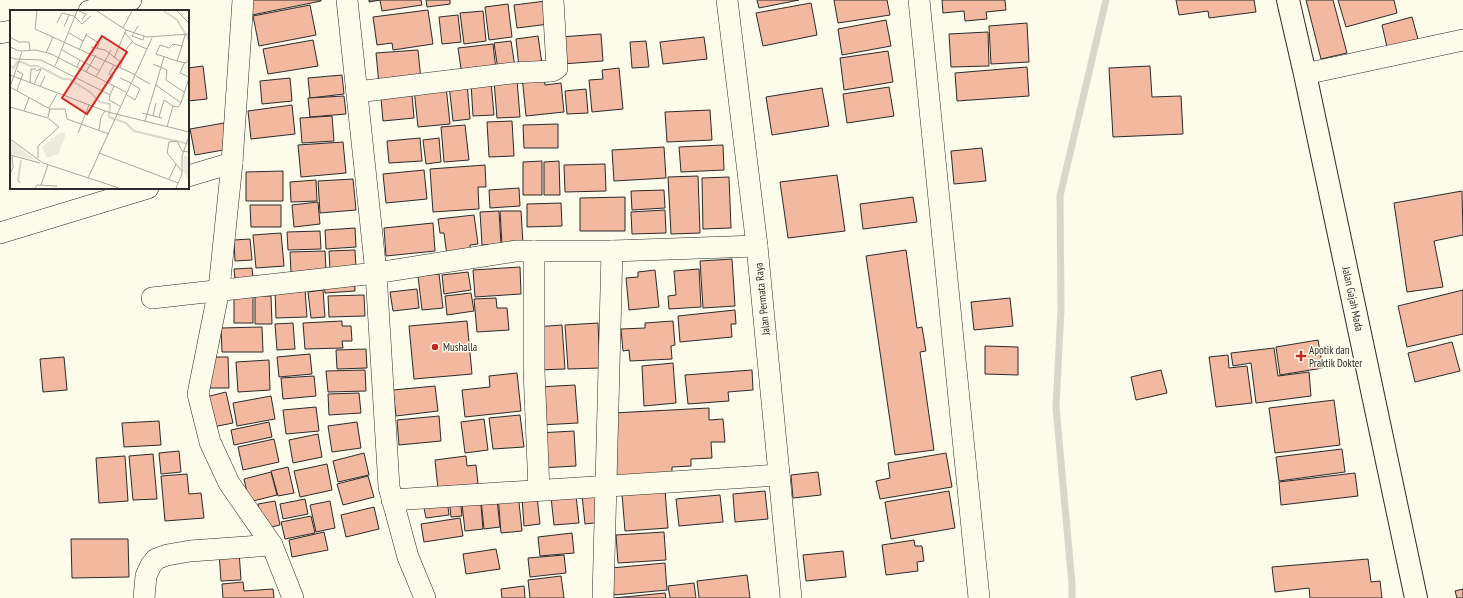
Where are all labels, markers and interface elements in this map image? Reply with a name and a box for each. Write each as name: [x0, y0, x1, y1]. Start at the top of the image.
inset map: [10, 10, 189, 189]
street label: Jalan Permata Raya: [751, 262, 773, 337]
street label: Jalan Gajah Mada: [1339, 265, 1367, 332]
place label: Mushalla: [443, 340, 477, 354]
marker: Mushalla: [430, 342, 440, 352]
place label: Apotik dan Praktik Dokter: [1309, 343, 1362, 370]
marker: Apotik dan Praktik Dokter: [1296, 351, 1306, 361]

